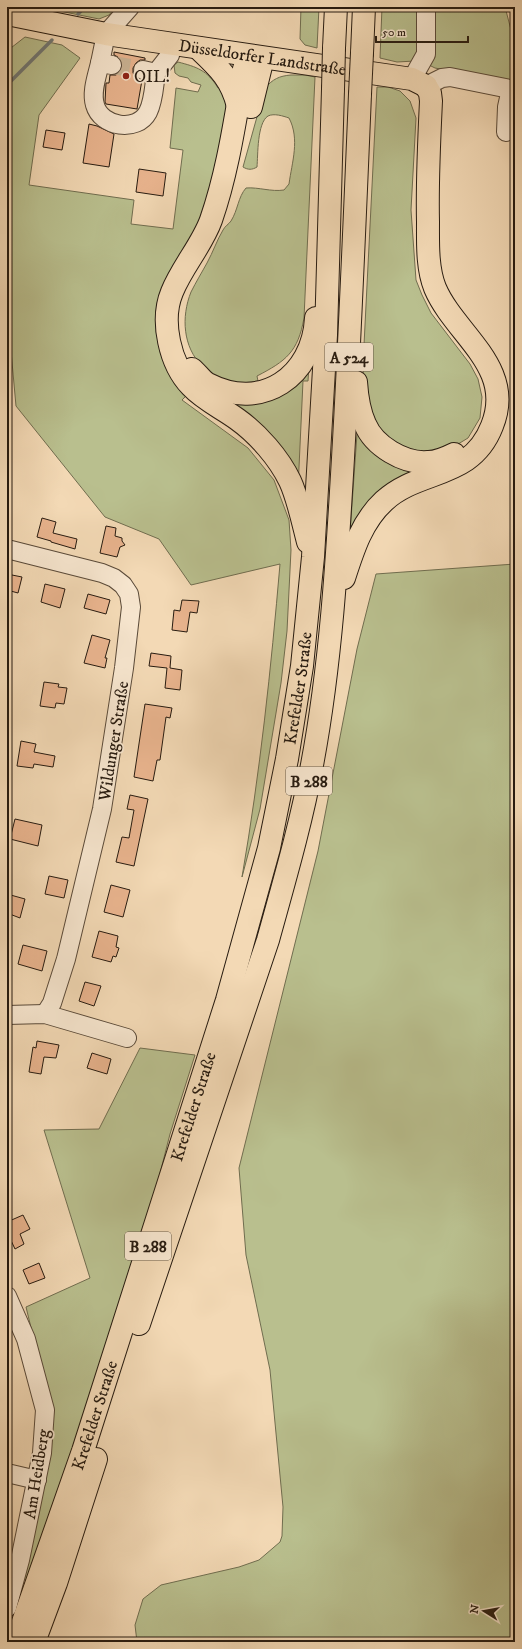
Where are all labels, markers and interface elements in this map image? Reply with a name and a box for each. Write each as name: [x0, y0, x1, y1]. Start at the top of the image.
scale bar: [376, 18, 468, 44]
text: 50 m: [382, 25, 406, 40]
street label: Düsseldorfer Landstraße: [177, 35, 347, 81]
place label: OIL!: [134, 66, 170, 88]
marker: OIL!: [121, 71, 131, 81]
road number: A 524: [325, 343, 373, 371]
street label: Krefelder Straße: [279, 631, 317, 746]
street label: Wildunger Straße: [93, 680, 134, 804]
road number: B 288: [286, 767, 332, 795]
street label: Krefelder Straße: [166, 1049, 222, 1164]
road number: B 288: [125, 1232, 171, 1260]
street label: Krefelder Straße: [67, 1358, 123, 1473]
street label: Am Heidberg: [19, 1427, 55, 1521]
north arrow: [464, 1591, 504, 1631]
text: N: [467, 1604, 483, 1615]

